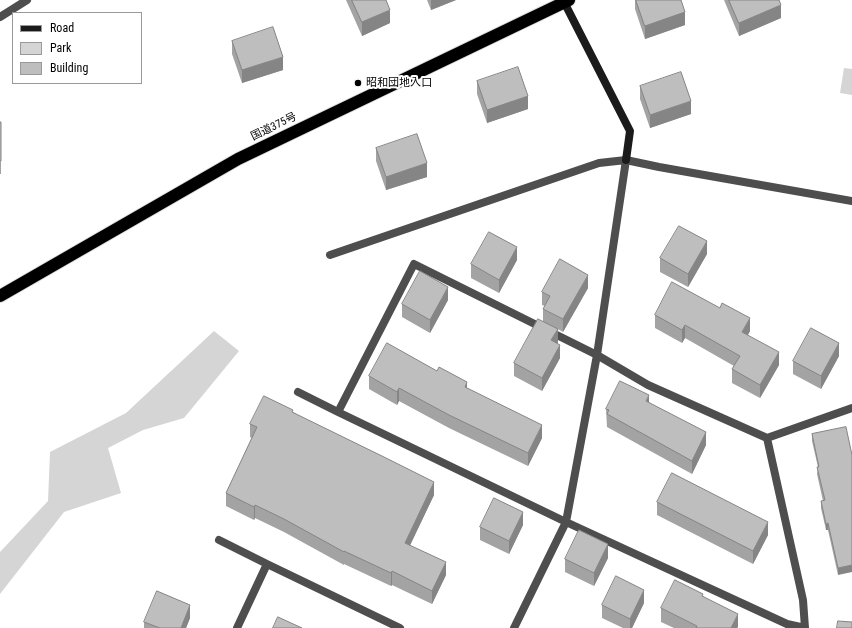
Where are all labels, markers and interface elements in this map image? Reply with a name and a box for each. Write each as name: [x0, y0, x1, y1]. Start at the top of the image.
legend: [12, 12, 142, 84]
text: Road: [50, 21, 74, 35]
text: Park: [50, 41, 71, 55]
text: Building: [50, 61, 88, 75]
place label: 昭和団地入口: [366, 76, 432, 90]
marker: 昭和団地入口: [353, 78, 363, 88]
street label: 国道375号: [249, 110, 299, 144]

